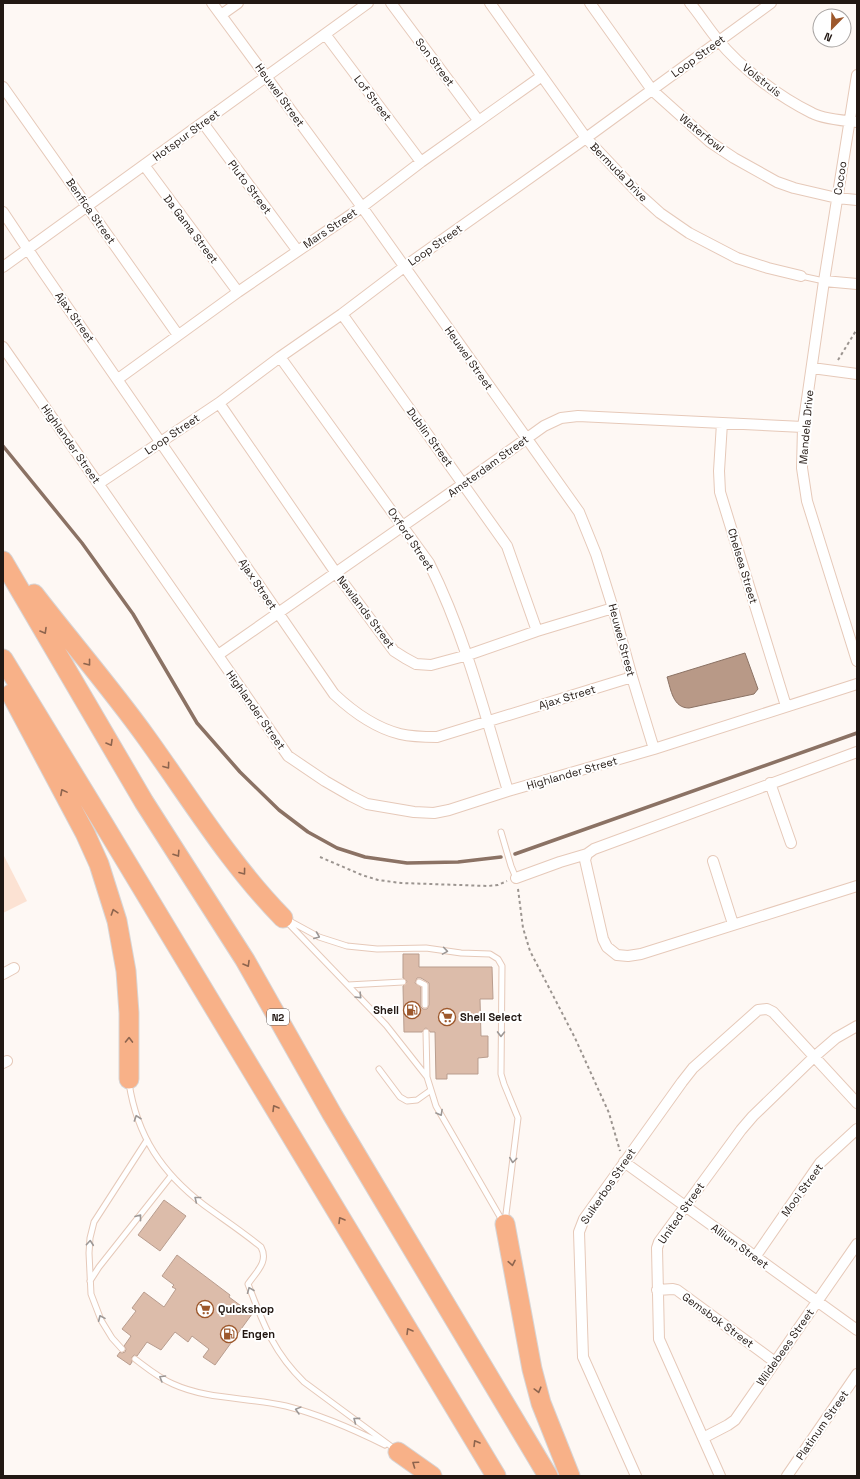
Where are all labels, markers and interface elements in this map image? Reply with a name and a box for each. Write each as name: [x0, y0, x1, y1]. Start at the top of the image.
north arrow: [812, 8, 852, 48]
text: N: [822, 29, 834, 45]
street label: Loop Street: [668, 32, 728, 80]
street label: Son Street: [412, 35, 458, 89]
street label: Volstruis: [740, 60, 785, 100]
street label: Heuwel Street: [252, 61, 308, 129]
street label: Lof Street: [351, 72, 395, 124]
street label: Hotspur Street: [150, 106, 222, 164]
street label: Waterfowl: [677, 111, 727, 155]
street label: Bermuda Drive: [587, 140, 651, 204]
street label: Pluto Street: [225, 157, 275, 217]
street label: Cocoo: [830, 160, 850, 196]
street label: Benfica Street: [63, 175, 119, 247]
street label: Da Gama Street: [161, 192, 221, 266]
street label: Mars Street: [300, 205, 360, 251]
street label: Loop Street: [405, 221, 465, 269]
street label: Ajax Street: [52, 289, 98, 345]
street label: Heuwel Street: [442, 323, 496, 393]
street label: Mandela Drive: [796, 389, 816, 465]
street label: Highlander Street: [38, 402, 104, 486]
street label: Dublin Street: [404, 405, 456, 469]
street label: Loop Street: [142, 411, 202, 457]
street label: Amsterdam Street: [445, 432, 531, 500]
street label: Oxford Street: [385, 505, 437, 573]
street label: Chelsea Street: [725, 527, 761, 605]
street label: Ajax Street: [236, 556, 280, 612]
street label: Newlands Street: [334, 573, 398, 651]
street label: Heuwel Street: [606, 602, 638, 678]
one-way arrow: [39, 627, 46, 634]
one-way arrow: [83, 659, 90, 666]
street label: Highlander Street: [223, 668, 289, 752]
street label: Ajax Street: [537, 682, 597, 712]
one-way arrow: [105, 739, 112, 746]
street label: Highlander Street: [525, 753, 619, 793]
one-way arrow: [162, 762, 169, 769]
one-way arrow: [61, 789, 68, 797]
one-way arrow: [173, 850, 180, 857]
one-way arrow: [238, 867, 245, 874]
one-way arrow: [110, 908, 119, 915]
one-way arrow: [314, 932, 321, 940]
one-way arrow: [442, 946, 448, 955]
one-way arrow: [243, 960, 250, 967]
one-way arrow: [354, 991, 362, 999]
fuel station icon: Shell: [402, 1000, 422, 1020]
place label: Shell: [373, 1003, 399, 1017]
supermarket icon: Shell Select: [437, 1007, 457, 1027]
road number: N2: [267, 1009, 289, 1025]
place label: Shell Select: [460, 1010, 522, 1024]
one-way arrow: [497, 1031, 506, 1037]
one-way arrow: [125, 1037, 133, 1043]
one-way arrow: [272, 1105, 279, 1112]
one-way arrow: [435, 1109, 443, 1116]
one-way arrow: [134, 1115, 142, 1122]
street label: Suikerbos Street: [577, 1145, 639, 1227]
one-way arrow: [508, 1157, 517, 1163]
street label: Mooi Street: [778, 1161, 826, 1219]
street label: United Street: [655, 1180, 707, 1246]
one-way arrow: [194, 1196, 201, 1203]
one-way arrow: [134, 1214, 141, 1221]
one-way arrow: [339, 1217, 346, 1224]
street label: Allium Street: [709, 1220, 771, 1272]
one-way arrow: [85, 1240, 94, 1246]
one-way arrow: [507, 1259, 516, 1266]
one-way arrow: [247, 1287, 255, 1294]
street label: Gemsbok Street: [679, 1289, 757, 1351]
supermarket icon: Quickshop: [195, 1299, 215, 1319]
place label: Quickshop: [218, 1302, 274, 1316]
street label: Wildebees Street: [753, 1306, 817, 1388]
one-way arrow: [97, 1314, 105, 1321]
fuel station icon: Engen: [219, 1324, 239, 1344]
place label: Engen: [242, 1327, 275, 1341]
one-way arrow: [406, 1328, 413, 1335]
one-way arrow: [159, 1376, 166, 1383]
one-way arrow: [533, 1386, 542, 1393]
street label: Platinum Street: [793, 1387, 851, 1463]
one-way arrow: [295, 1406, 302, 1415]
one-way arrow: [353, 1418, 360, 1425]
one-way arrow: [473, 1440, 480, 1447]
one-way arrow: [413, 1462, 420, 1469]

